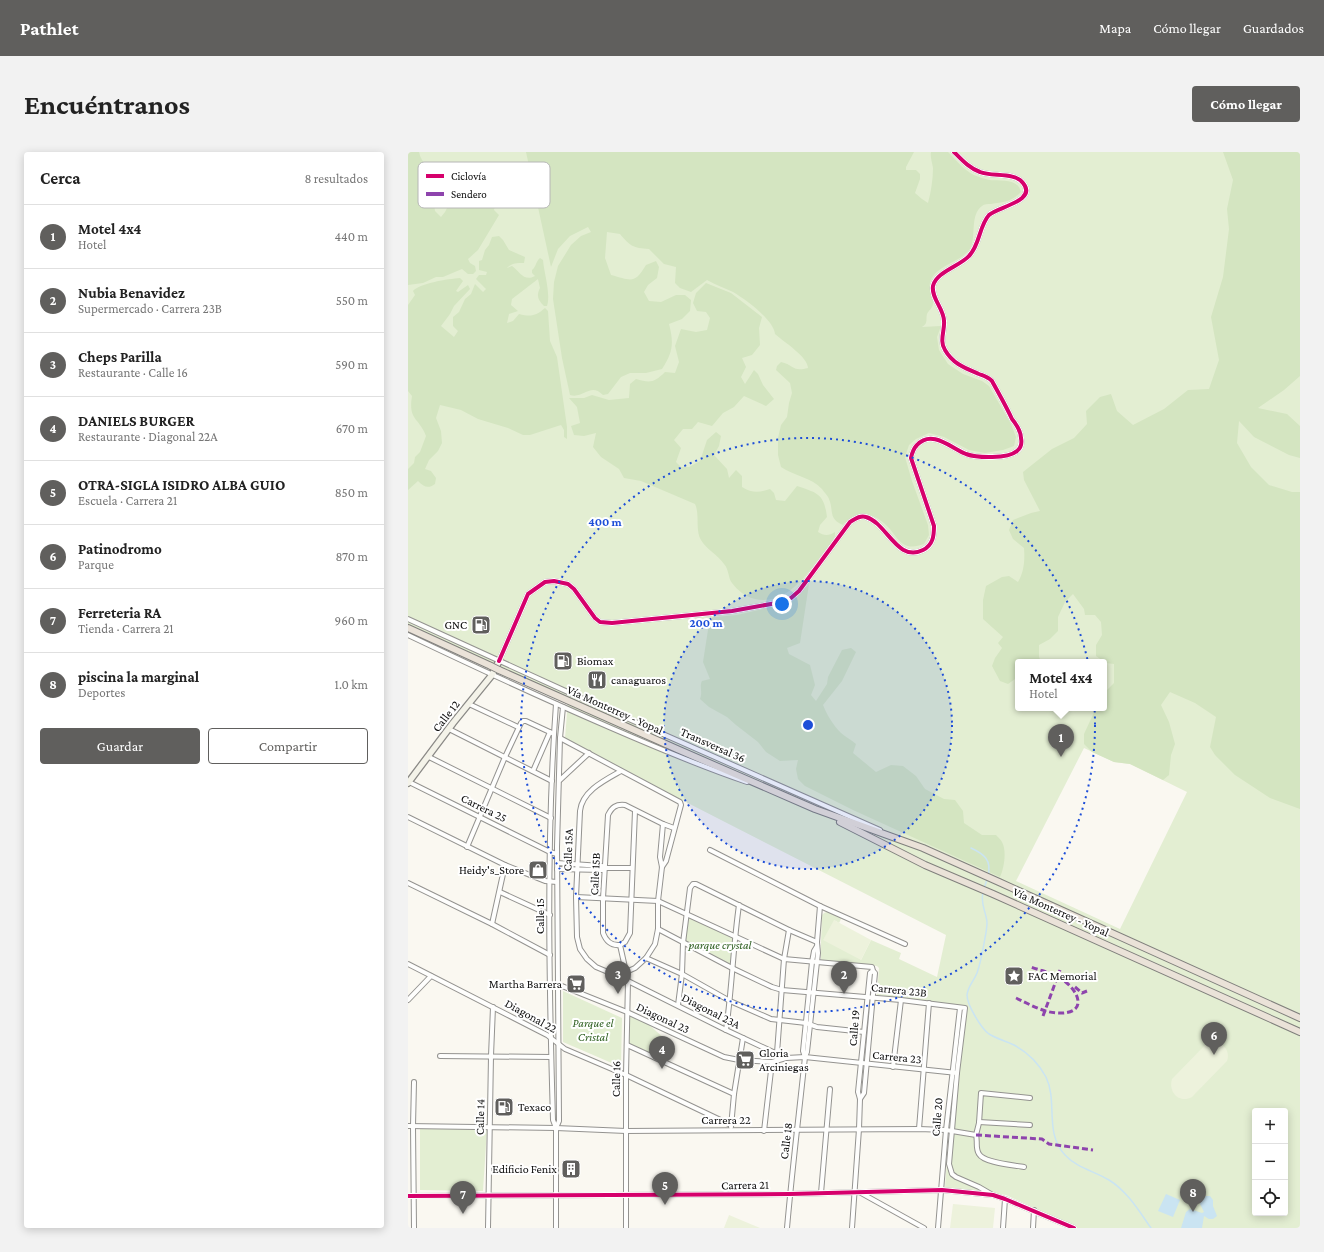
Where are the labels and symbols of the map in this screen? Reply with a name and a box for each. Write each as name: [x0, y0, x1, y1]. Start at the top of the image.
legend: [418, 162, 550, 208]
text: Ciclovía: [451, 170, 486, 182]
text: Sendero: [451, 188, 487, 200]
text: 400 m: [588, 515, 623, 529]
your location: [772, 594, 792, 614]
fuel station icon: GNC: [470, 614, 492, 636]
text: 200 m: [689, 616, 723, 630]
place label: GNC: [444, 618, 467, 632]
fuel station icon: Biomax: [552, 650, 574, 672]
place label: Biomax: [577, 654, 614, 668]
restaurant icon: canaguaros: [586, 669, 608, 691]
place label: canaguaros: [611, 673, 666, 687]
street label: Vía Monterrey - Yopal: [565, 683, 665, 737]
street label: Calle 12: [429, 697, 463, 735]
centre of rings: [801, 718, 815, 732]
street label: Transversal 36: [678, 724, 748, 766]
pin: 1: [1048, 724, 1074, 757]
street label: Carrera 25: [459, 791, 509, 825]
street label: Calle 15A: [560, 828, 576, 872]
street label: Calle 15B: [587, 852, 603, 896]
shop icon: Heidy's_Store: [527, 859, 549, 881]
place label: Heidy's_Store: [459, 863, 524, 877]
street label: Vía Monterrey - Yopal: [1011, 885, 1111, 939]
street label: Calle 15: [533, 898, 547, 934]
park label: parque crystal: [688, 938, 753, 952]
pin: 3: [605, 961, 631, 994]
pin: 2: [831, 961, 857, 994]
place icon: FAC Memorial: [1003, 965, 1025, 987]
place label: FAC Memorial: [1028, 969, 1097, 983]
supermarket icon: Martha Barrera: [565, 973, 587, 995]
place label: Martha Barrera: [489, 977, 562, 991]
street label: Carrera 23B: [870, 980, 928, 1000]
street label: Diagonal 23A: [679, 990, 743, 1032]
street label: Diagonal 22: [503, 996, 560, 1036]
street label: Diagonal 23: [634, 1000, 692, 1037]
street label: Calle 19: [845, 1009, 863, 1047]
park label: Parque el Cristal: [572, 1016, 615, 1044]
pin: 6: [1201, 1022, 1227, 1055]
pin: 4: [649, 1036, 675, 1069]
place label: Gloria Arciniegas: [759, 1046, 809, 1074]
street label: Carrera 23: [872, 1047, 923, 1067]
supermarket icon: Gloria Arciniegas: [734, 1049, 756, 1071]
street label: Calle 16: [609, 1061, 623, 1097]
fuel station icon: Texaco: [493, 1096, 515, 1118]
street label: Calle 20: [928, 1097, 946, 1137]
street label: Calle 14: [473, 1099, 487, 1135]
place label: Texaco: [518, 1100, 551, 1114]
street label: Carrera 22: [701, 1113, 751, 1127]
street label: Calle 18: [777, 1122, 795, 1160]
building icon: Edificio Fenix: [560, 1158, 582, 1180]
place label: Edificio Fenix: [492, 1162, 557, 1176]
pin: 5: [652, 1172, 678, 1205]
street label: Carrera 21: [721, 1178, 769, 1192]
pin: 8: [1180, 1179, 1206, 1212]
pin: 7: [450, 1181, 476, 1214]

